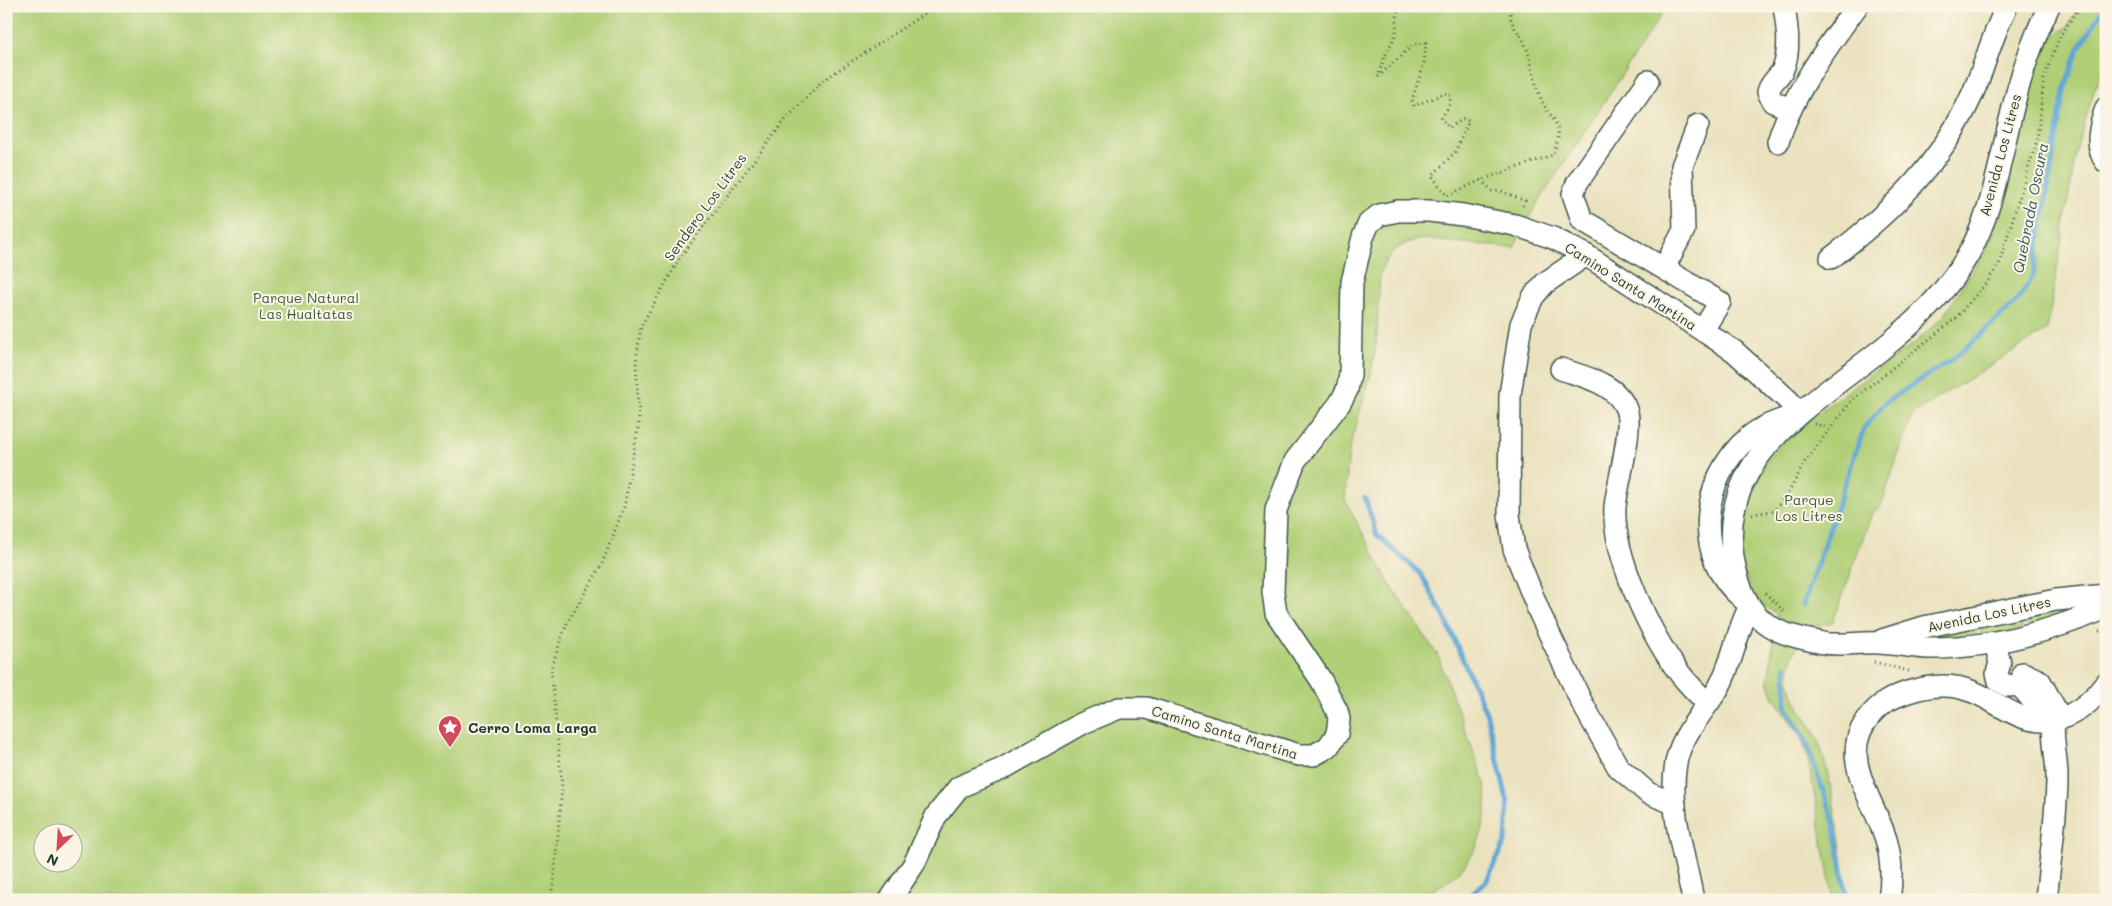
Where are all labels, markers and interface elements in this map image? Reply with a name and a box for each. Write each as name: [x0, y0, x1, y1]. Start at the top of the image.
street label: Avenida Los Litres: [1975, 92, 2025, 218]
water label: Quebrada Oscura: [2008, 141, 2052, 275]
street label: Sendero Los Litres: [659, 149, 751, 265]
street label: Camino Santa Martina: [1561, 238, 1701, 334]
park label: Parque Natural Las Hualtatas: [253, 288, 359, 323]
park label: Parque Los Litres: [1775, 490, 1843, 525]
street label: Avenida Los Litres: [1926, 592, 2052, 636]
street label: Camino Santa Martina: [1149, 701, 1301, 763]
place icon: Cerro Loma Larga: [437, 714, 463, 748]
place label: Cerro Loma Larga: [468, 718, 598, 737]
north arrow: [32, 824, 82, 874]
text: N: [43, 849, 61, 871]

